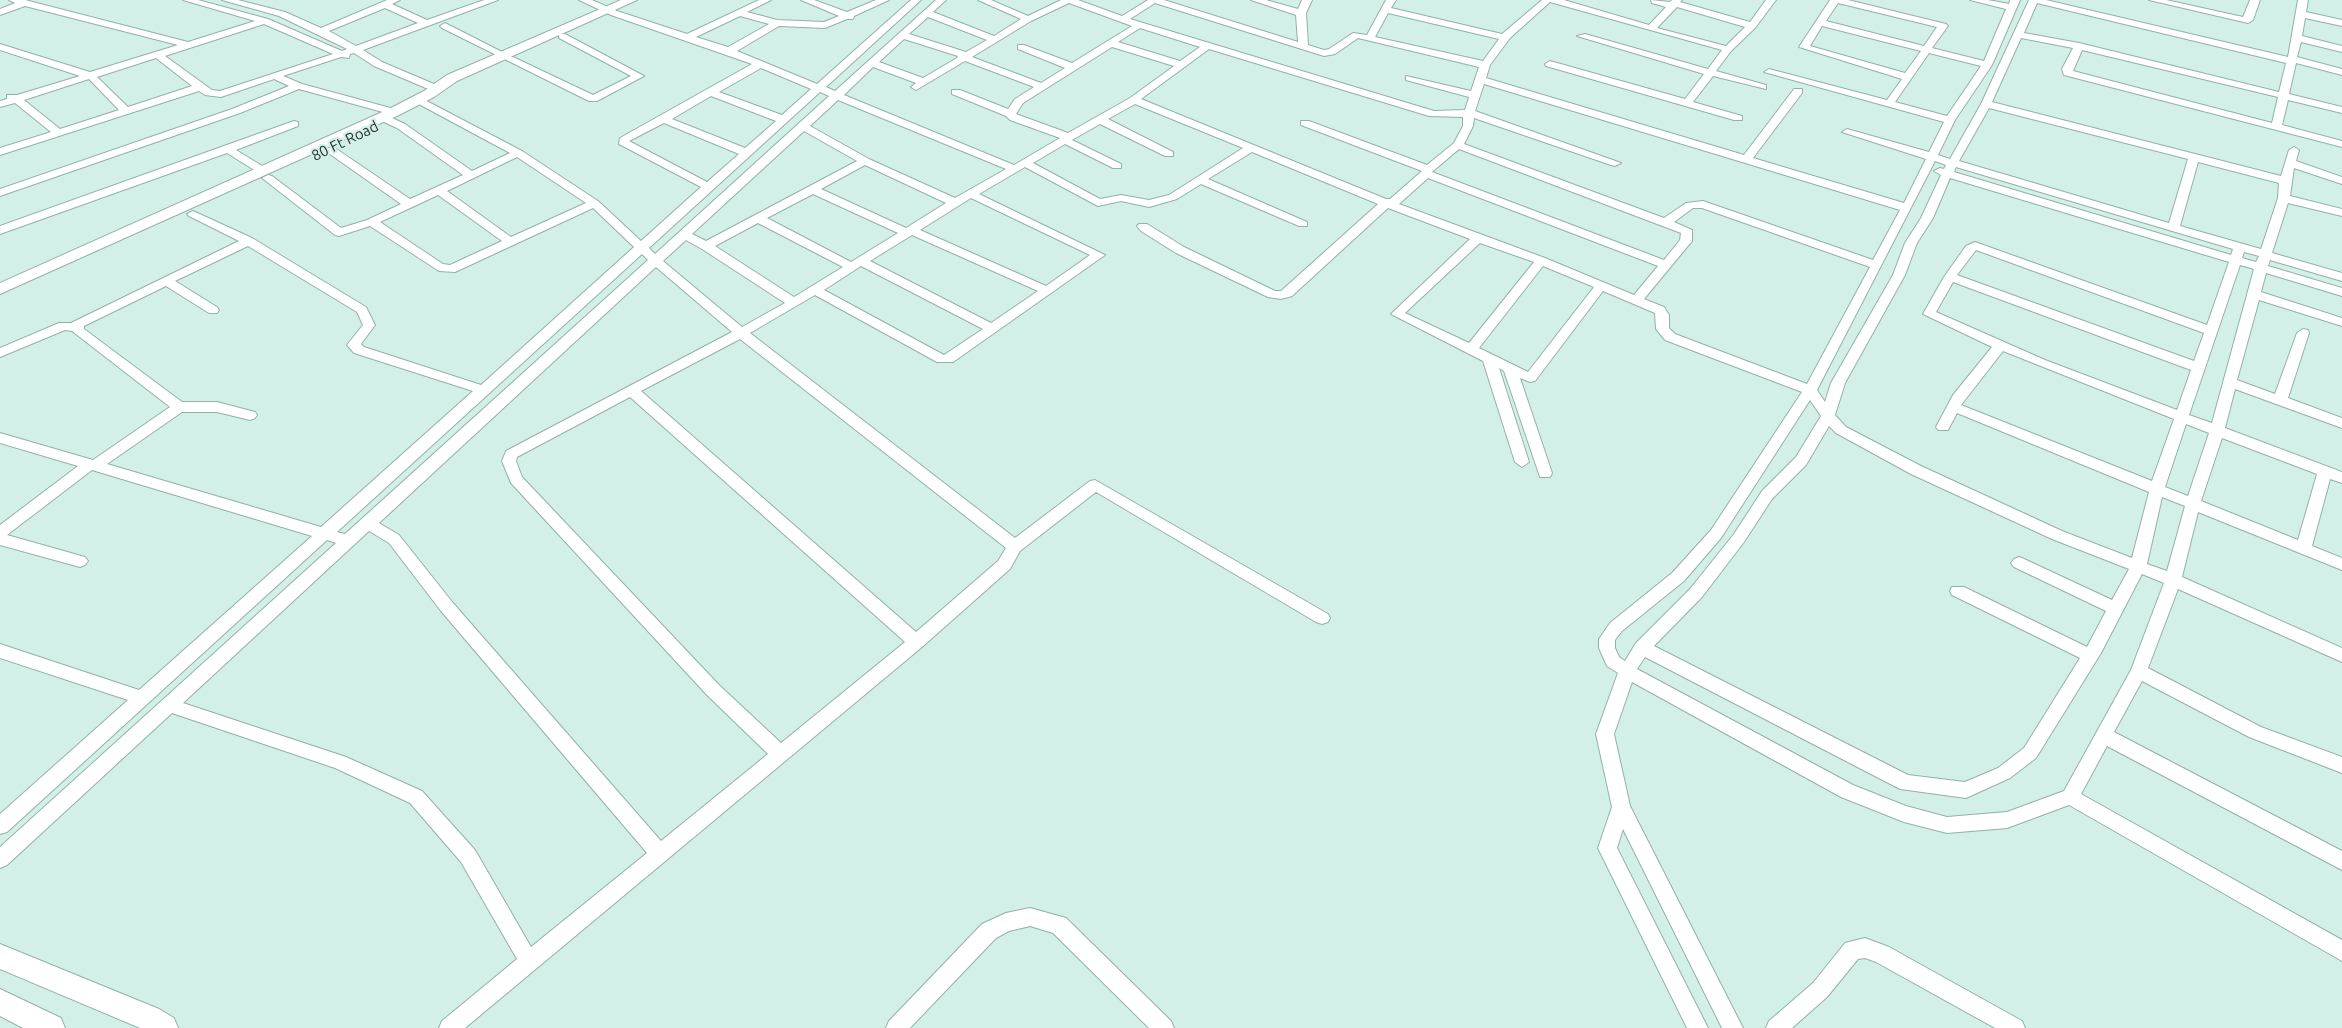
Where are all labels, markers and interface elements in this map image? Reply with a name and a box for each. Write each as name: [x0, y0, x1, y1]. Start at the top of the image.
street label: 80 Ft Road: [309, 117, 381, 165]

